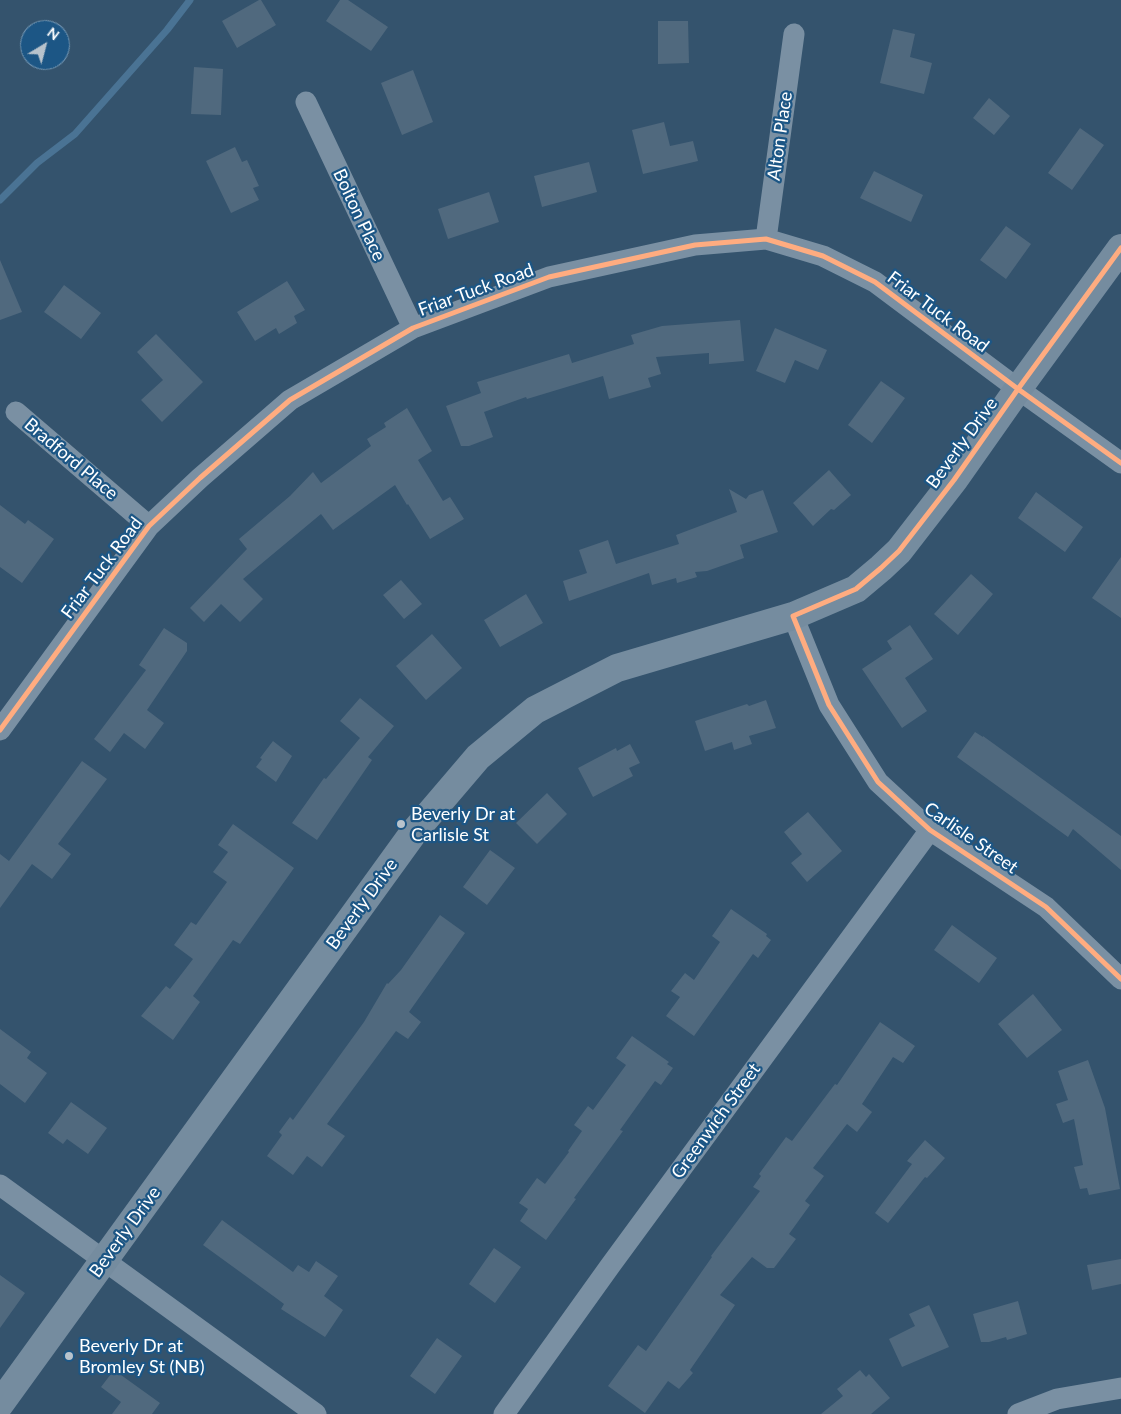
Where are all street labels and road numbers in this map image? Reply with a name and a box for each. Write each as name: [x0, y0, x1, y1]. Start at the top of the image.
street label: Alton Place: [763, 90, 797, 182]
street label: Bolton Place: [328, 166, 390, 264]
street label: Friar Tuck Road: [415, 259, 537, 321]
street label: Friar Tuck Road: [883, 267, 993, 357]
street label: Beverly Drive: [922, 393, 1002, 493]
street label: Bradford Place: [20, 413, 122, 505]
street label: Friar Tuck Road: [57, 513, 147, 623]
street label: Carlisle Street: [920, 798, 1022, 878]
street label: Beverly Drive: [322, 854, 402, 954]
street label: Greenwich Street: [667, 1059, 765, 1183]
street label: Beverly Drive: [85, 1182, 165, 1282]

